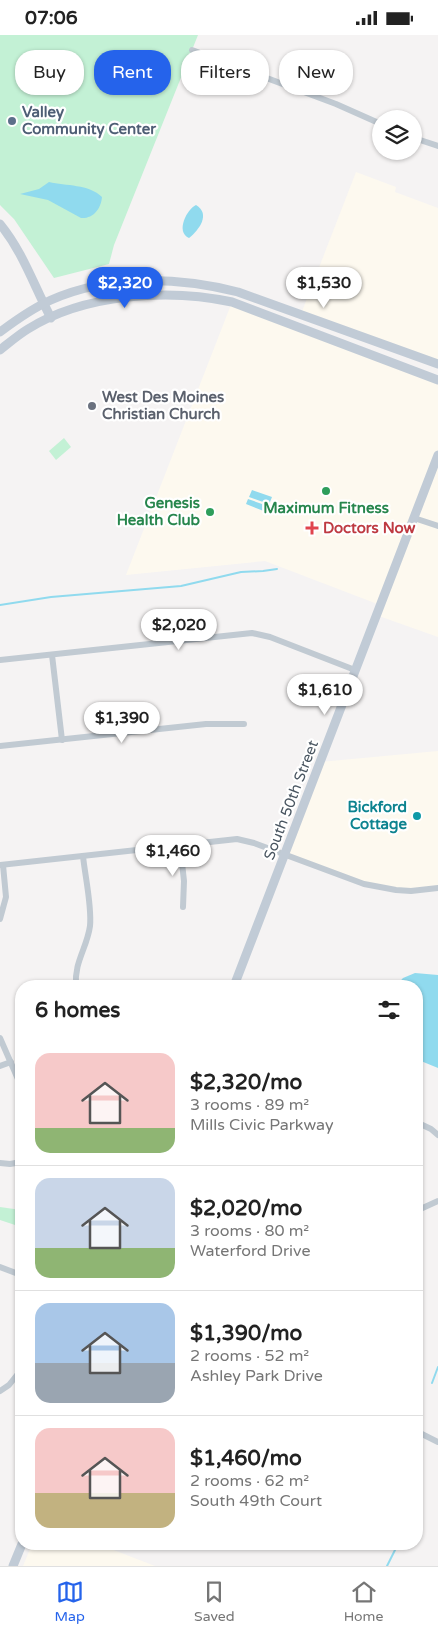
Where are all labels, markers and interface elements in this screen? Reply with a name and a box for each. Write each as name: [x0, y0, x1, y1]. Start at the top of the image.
text: 07:06: [25, 7, 78, 29]
chip: Buy: [15, 50, 84, 95]
chip: Rent: [94, 50, 171, 95]
chip: Filters: [181, 50, 269, 95]
chip: New: [279, 50, 353, 95]
place label: Valley Community Center: [22, 103, 156, 139]
map controls: [372, 110, 422, 160]
button: layers: [372, 110, 422, 160]
marker: Valley Community Center: [6, 115, 18, 127]
pin: $2,320: [84, 267, 166, 309]
pin: $1,530: [283, 267, 365, 309]
text: $2,320: [98, 273, 152, 293]
text: $1,530: [297, 273, 351, 293]
place label: West Des Moines Christian Church: [102, 388, 224, 423]
marker: West Des Moines Christian Church: [86, 400, 98, 412]
marker: Maximum Fitness: [320, 485, 332, 497]
place label: Genesis Health Club: [117, 494, 201, 529]
place label: Maximum Fitness: [263, 499, 389, 517]
marker: Genesis Health Club: [204, 506, 216, 518]
place label: Doctors Now: [323, 519, 416, 537]
marker: Doctors Now: [305, 521, 319, 535]
pin: $2,020: [138, 609, 220, 651]
text: $2,020: [152, 615, 206, 635]
pin: $1,610: [284, 673, 366, 716]
text: $1,610: [298, 680, 352, 700]
pin: $1,390: [81, 701, 163, 744]
text: $1,390: [95, 708, 149, 728]
street label: South 50th Street: [260, 737, 322, 862]
place label: Bickford Cottage: [347, 798, 408, 834]
marker: Bickford Cottage: [411, 810, 423, 822]
pin: $1,460: [132, 835, 214, 877]
text: $1,460: [146, 841, 200, 861]
icon: filters: [375, 996, 403, 1024]
text: 6 homes: [35, 998, 120, 1023]
text: $2,320/mo: [190, 1070, 302, 1095]
icon: home: [75, 1073, 135, 1133]
text: 3 rooms · 89 m²: [190, 1095, 309, 1115]
text: Mills Civic Parkway: [190, 1115, 334, 1135]
text: $2,020/mo: [190, 1196, 302, 1221]
icon: home: [75, 1198, 135, 1258]
text: 3 rooms · 80 m²: [190, 1221, 309, 1241]
text: Waterford Drive: [190, 1241, 310, 1261]
text: $1,390/mo: [190, 1321, 302, 1346]
icon: home: [75, 1323, 135, 1383]
text: 2 rooms · 52 m²: [190, 1346, 309, 1366]
text: Ashley Park Drive: [190, 1366, 323, 1386]
text: $1,460/mo: [190, 1446, 302, 1471]
icon: home: [75, 1448, 135, 1508]
text: 2 rooms · 62 m²: [190, 1471, 309, 1491]
text: South 49th Court: [190, 1491, 322, 1511]
tab: Map: [55, 1578, 85, 1625]
tab: Saved: [194, 1578, 234, 1625]
tab: Home: [344, 1578, 383, 1625]

